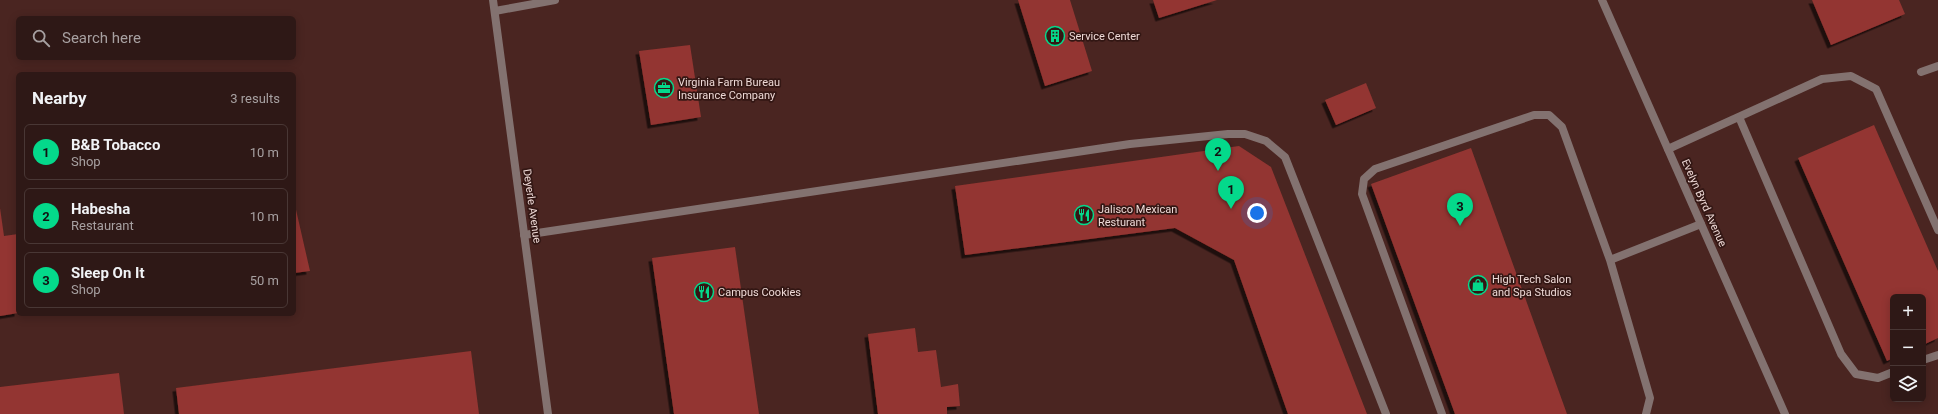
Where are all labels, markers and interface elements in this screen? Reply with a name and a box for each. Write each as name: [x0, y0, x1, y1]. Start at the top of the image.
search box: [16, 16, 296, 60]
building icon: Service Center: [1044, 25, 1066, 47]
icon: search: [30, 27, 52, 49]
text: Search here: [62, 29, 141, 47]
place label: Service Center: [1069, 30, 1140, 43]
place label: Virginia Farm Bureau Insurance Company: [678, 76, 780, 102]
office icon: Virginia Farm Bureau Insurance Company: [653, 77, 675, 99]
text: Nearby: [32, 88, 87, 108]
text: 3 results: [230, 91, 280, 106]
text: B&B Tobacco: [71, 136, 160, 154]
pin: 2: [1205, 138, 1231, 171]
text: 1: [42, 145, 50, 160]
text: 10 m: [250, 145, 279, 160]
text: Shop: [71, 154, 101, 169]
street label: Evelyn Byrd Avenue: [1679, 157, 1729, 249]
street label: Deyerle Avenue: [520, 168, 544, 244]
pin: 1: [1218, 176, 1244, 209]
pin: 3: [1447, 193, 1473, 226]
text: Habesha: [71, 200, 130, 218]
place label: Jalisco Mexican Resturant: [1098, 203, 1177, 229]
your location: [1247, 203, 1267, 223]
restaurant icon: Jalisco Mexican Resturant: [1073, 204, 1095, 226]
text: 2: [42, 209, 50, 224]
text: 10 m: [250, 209, 279, 224]
text: Restaurant: [71, 218, 134, 233]
text: Sleep On It: [71, 264, 145, 282]
text: 3: [42, 273, 50, 288]
text: 50 m: [250, 273, 279, 288]
place label: High Tech Salon and Spa Studios: [1492, 273, 1572, 299]
shop icon: High Tech Salon and Spa Studios: [1467, 274, 1489, 296]
restaurant icon: Campus Cookies: [693, 281, 715, 303]
text: Shop: [71, 282, 101, 297]
place label: Campus Cookies: [718, 286, 801, 299]
map controls: [1890, 294, 1926, 402]
button: +: [1890, 294, 1926, 330]
button: −: [1890, 330, 1926, 366]
button: layers: [1890, 366, 1926, 402]

